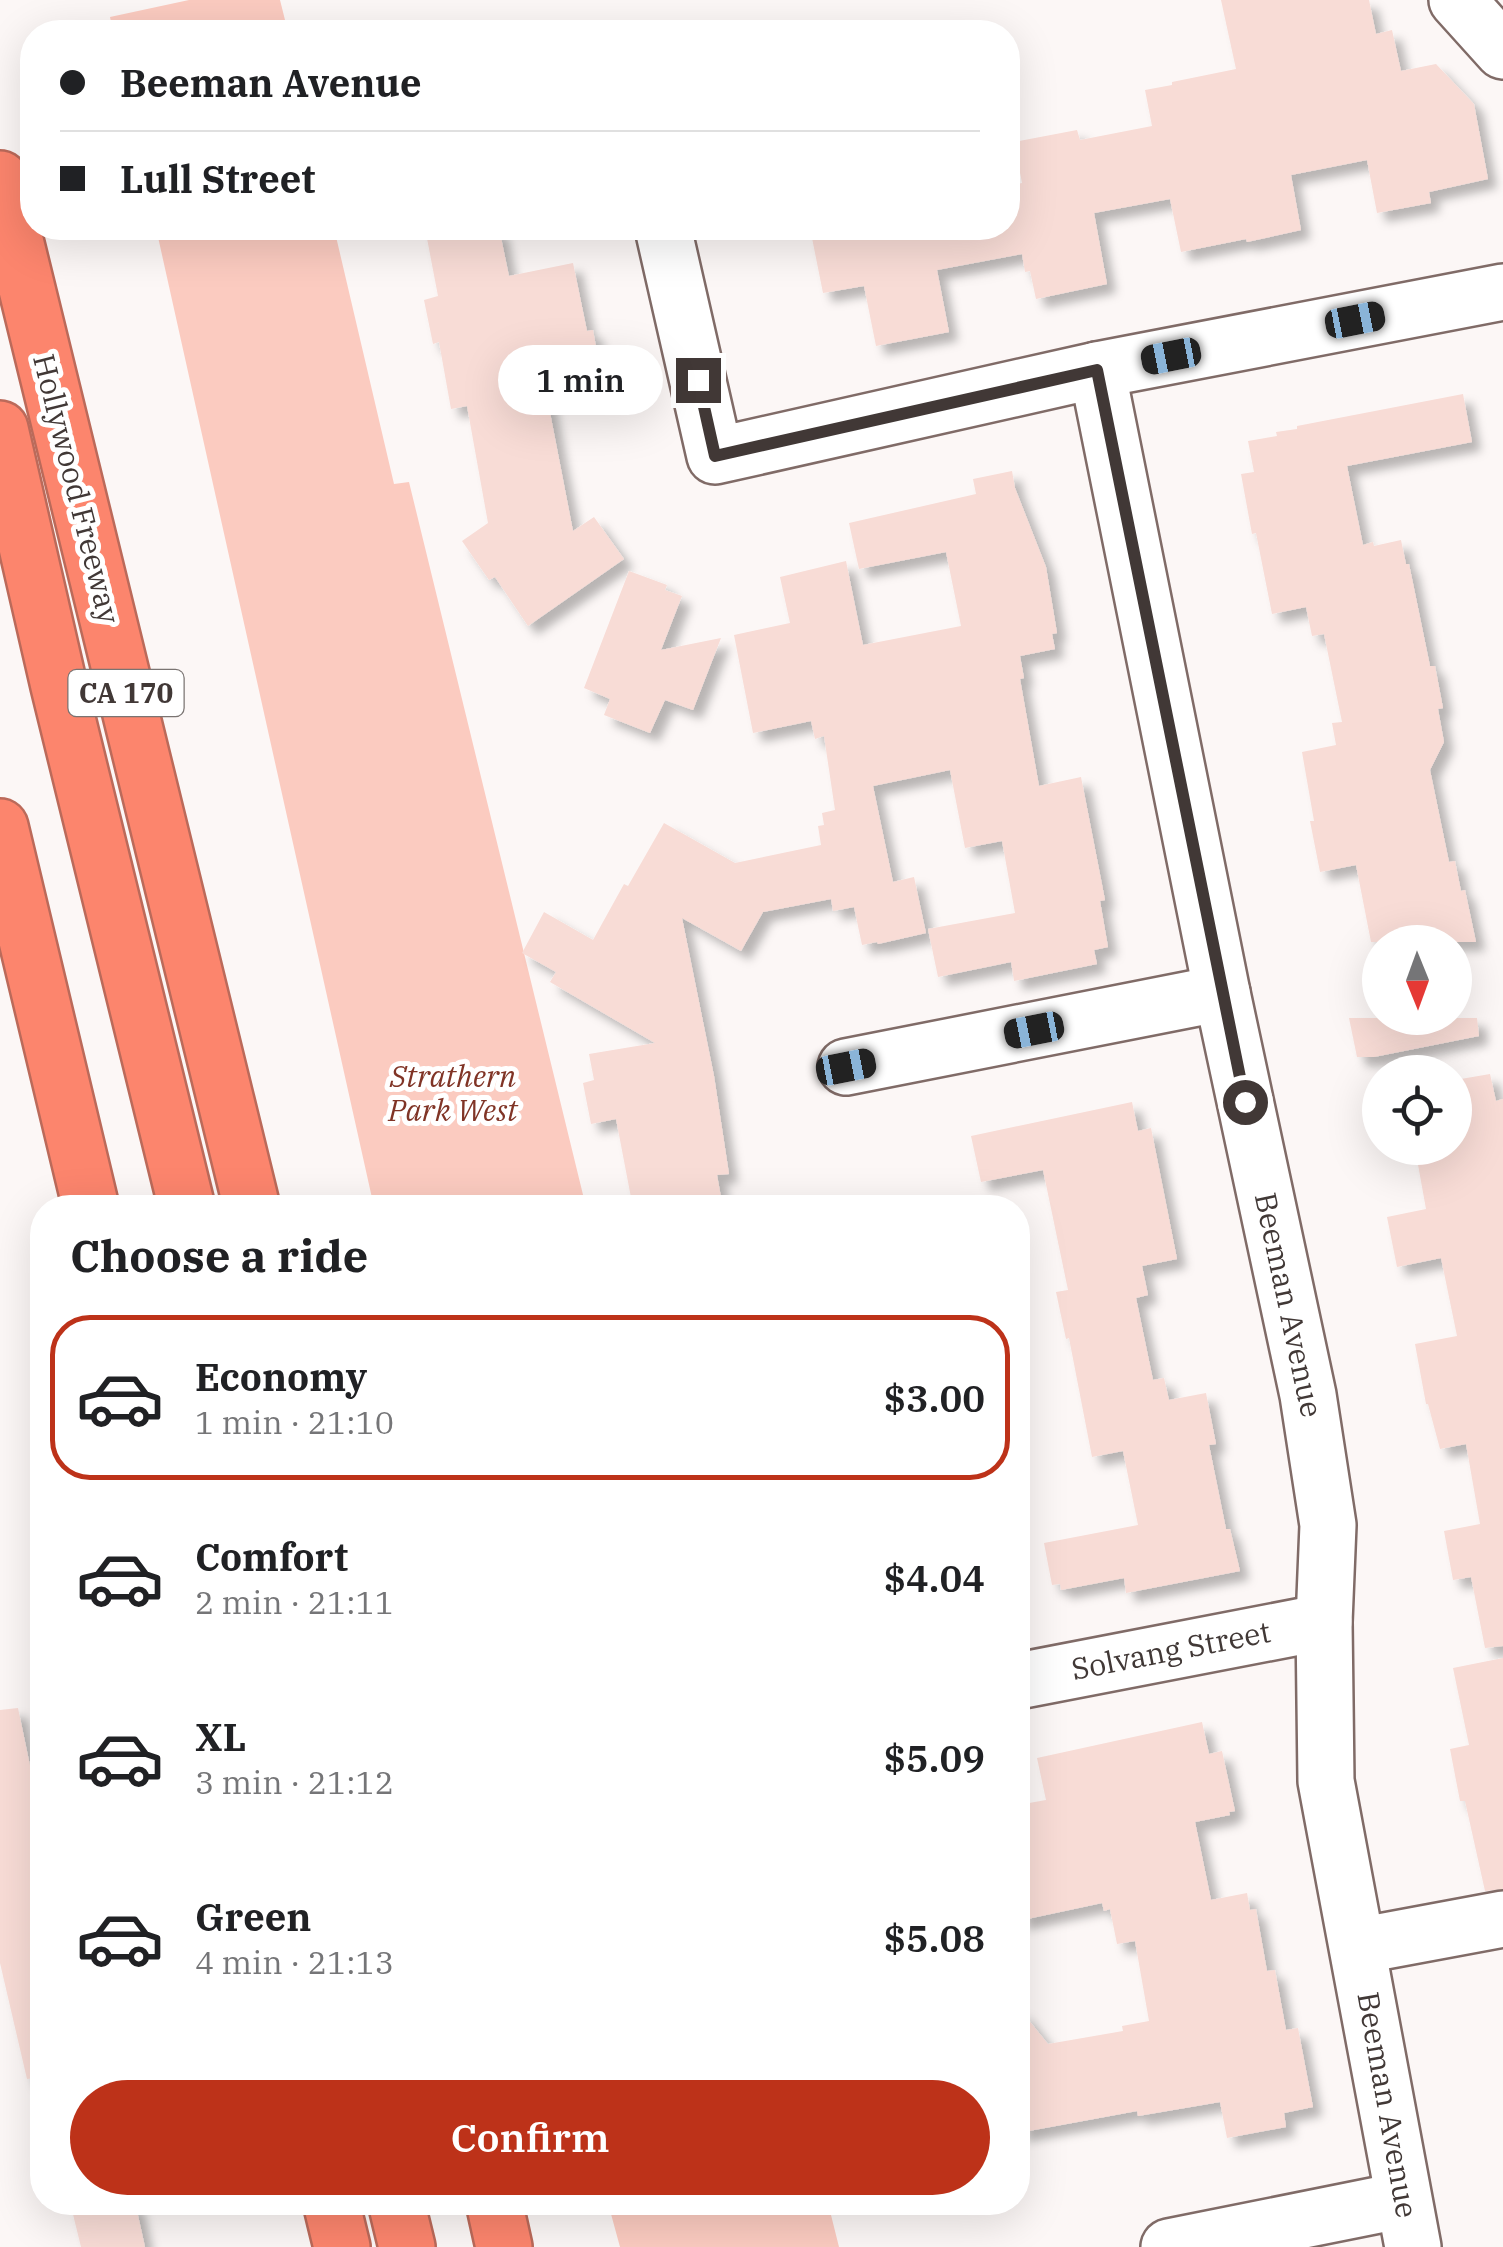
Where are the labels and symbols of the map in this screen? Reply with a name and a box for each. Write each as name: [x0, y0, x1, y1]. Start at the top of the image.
car: [1323, 300, 1387, 340]
car: [1139, 336, 1203, 376]
callout: 1 min: [498, 345, 663, 415]
street label: Hollywood Freeway: [25, 350, 130, 628]
route end: [676, 358, 721, 403]
road number: CA 170: [68, 670, 184, 716]
north arrow: [1362, 925, 1472, 1035]
car: [1002, 1010, 1066, 1050]
car: [814, 1047, 878, 1087]
park label: Strathern Park West: [387, 1056, 519, 1129]
route start: [1223, 1080, 1268, 1125]
street label: Beeman Avenue: [1247, 1189, 1332, 1421]
street label: Solvang Street: [1068, 1611, 1274, 1688]
street label: Beeman Avenue: [1349, 1989, 1428, 2221]

